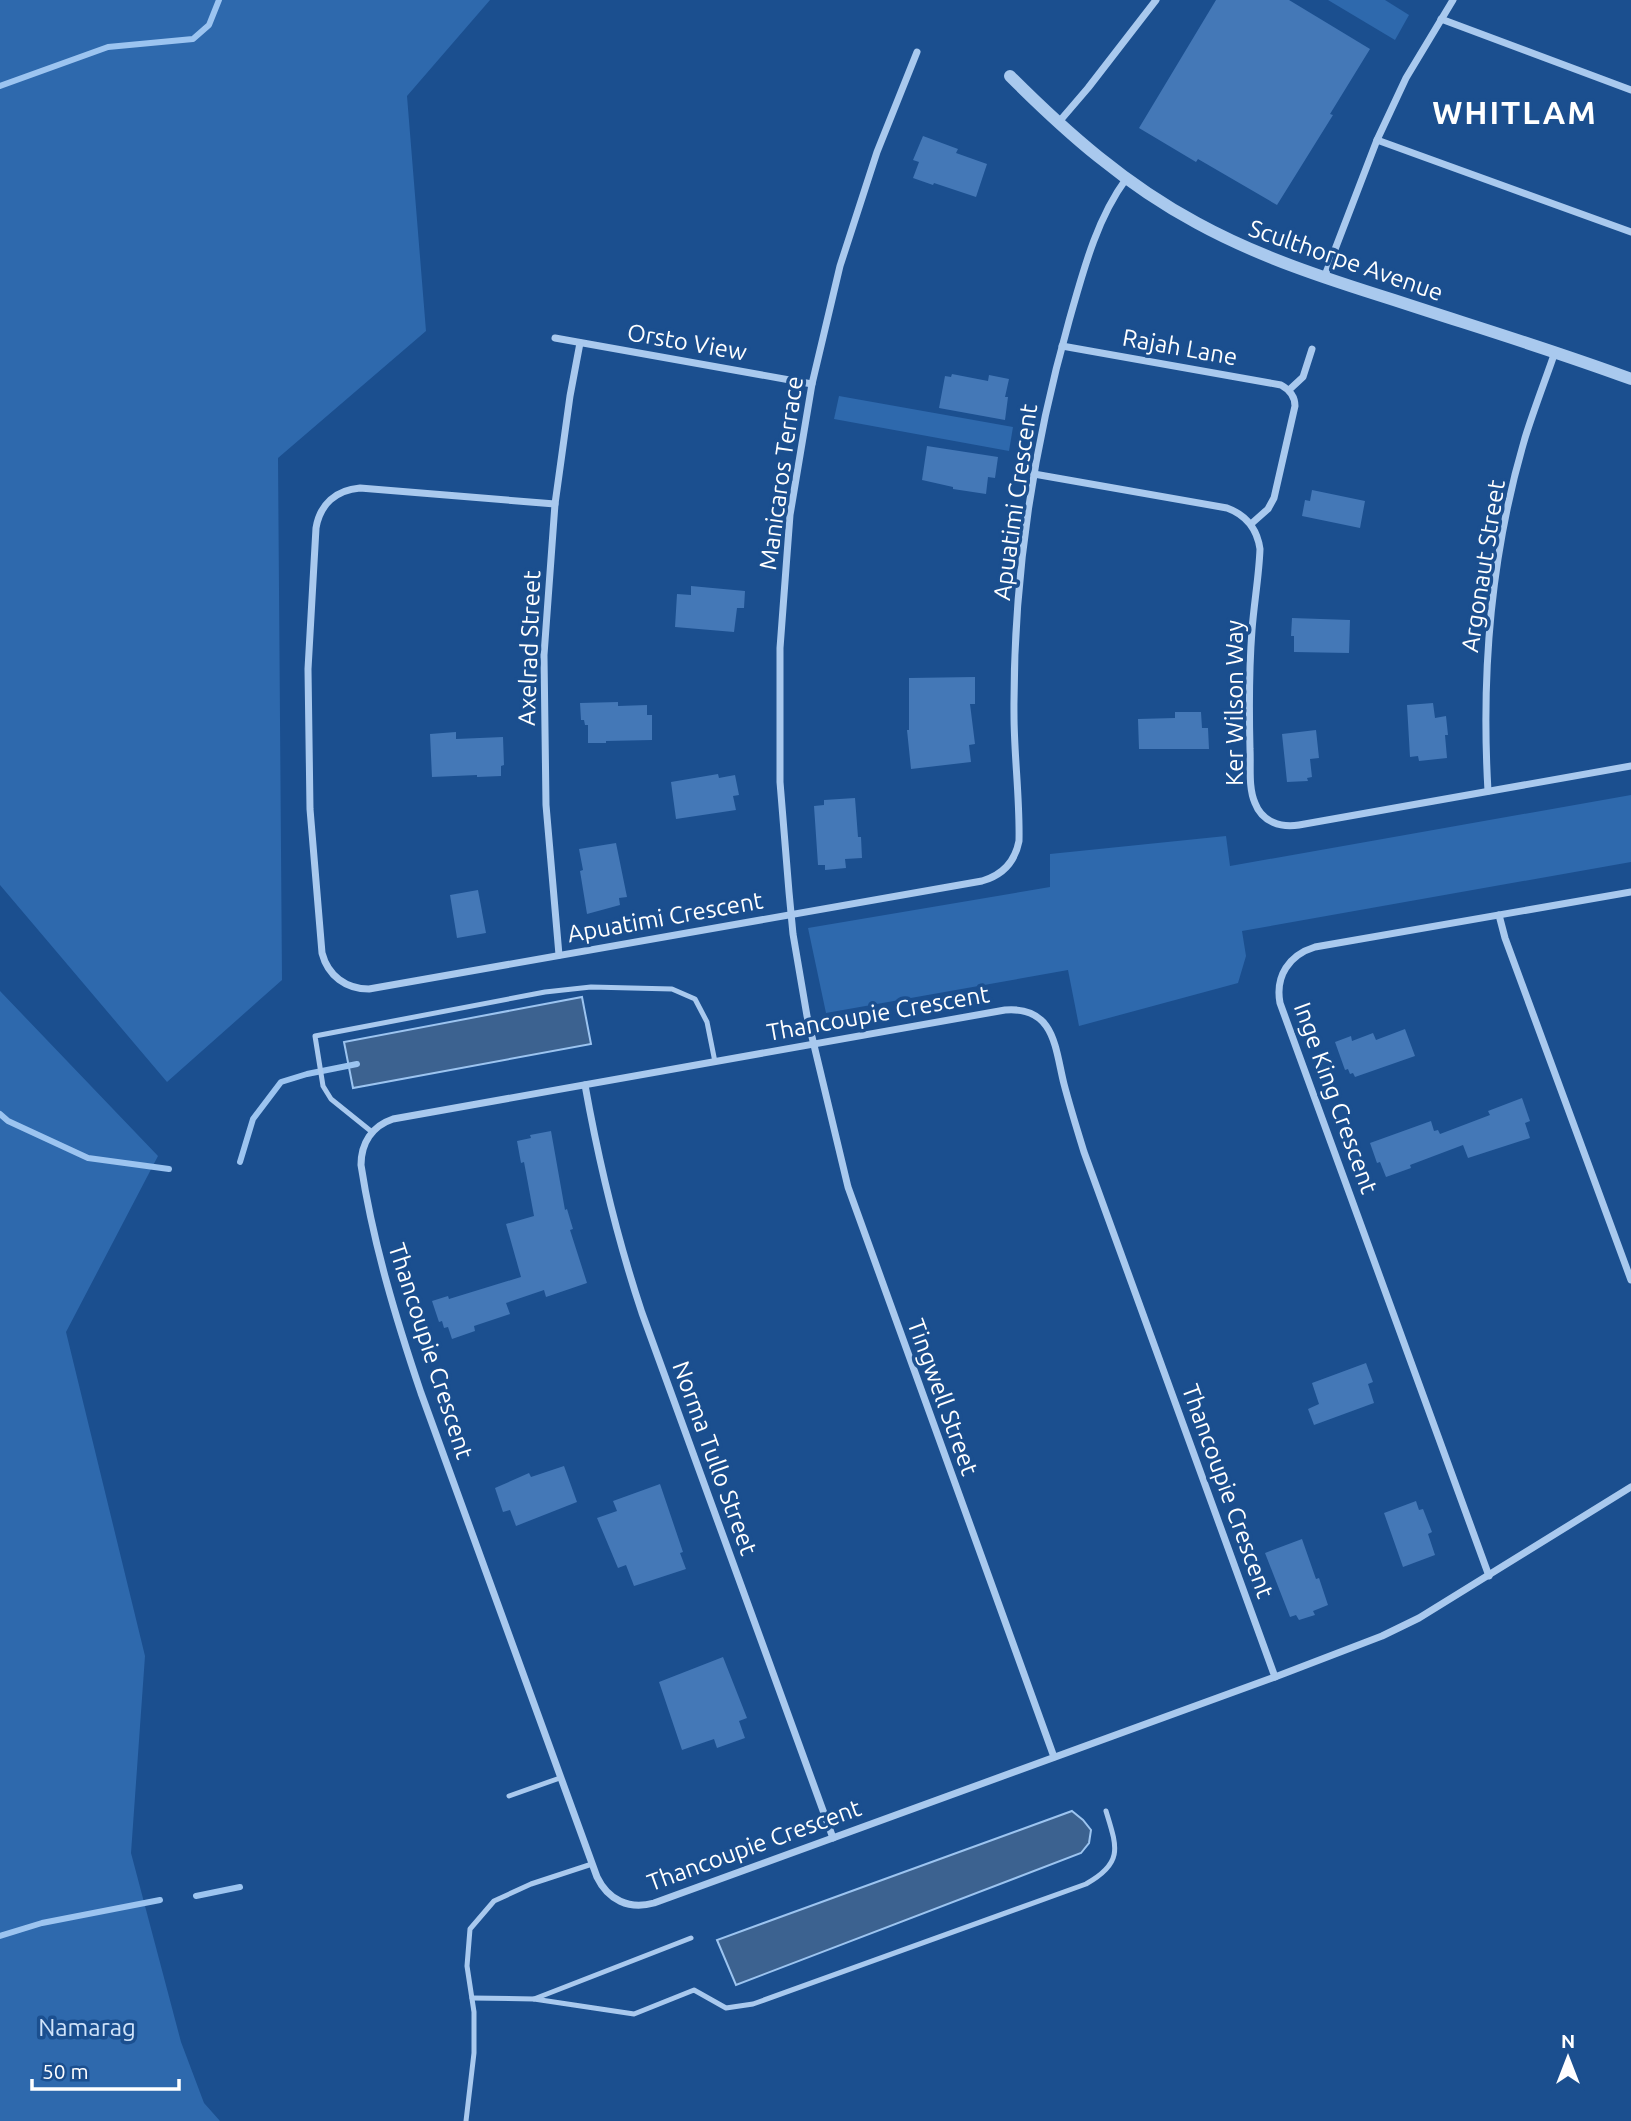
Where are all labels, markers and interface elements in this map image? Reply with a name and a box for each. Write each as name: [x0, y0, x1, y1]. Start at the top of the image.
district label: WHITLAM: [1432, 94, 1598, 130]
street label: Sculthorpe Avenue: [1245, 214, 1447, 306]
street label: Orsto View: [625, 318, 749, 366]
street label: Rajah Lane: [1120, 324, 1240, 370]
street label: Manicaros Terrace: [754, 374, 808, 572]
street label: Apuatimi Crescent: [988, 402, 1042, 602]
street label: Argonaut Street: [1456, 477, 1510, 654]
street label: Axelrad Street: [513, 569, 545, 726]
street label: Ker Wilson Way: [1221, 619, 1248, 786]
street label: Apuatimi Crescent: [565, 886, 765, 947]
street label: Thancoupie Crescent: [765, 980, 992, 1046]
street label: Inge King Crescent: [1289, 999, 1383, 1198]
street label: Thancoupie Crescent: [383, 1240, 479, 1463]
street label: Tingwell Street: [902, 1315, 984, 1479]
street label: Norma Tullo Street: [667, 1357, 763, 1559]
street label: Thancoupie Crescent: [1177, 1380, 1279, 1602]
street label: Thancoupie Crescent: [643, 1794, 865, 1896]
park label: Namarag: [38, 2014, 136, 2041]
north arrow: [1533, 2023, 1603, 2093]
text: N: [1561, 2030, 1575, 2052]
scale bar: [32, 2048, 178, 2092]
text: 50 m: [42, 2059, 89, 2083]

